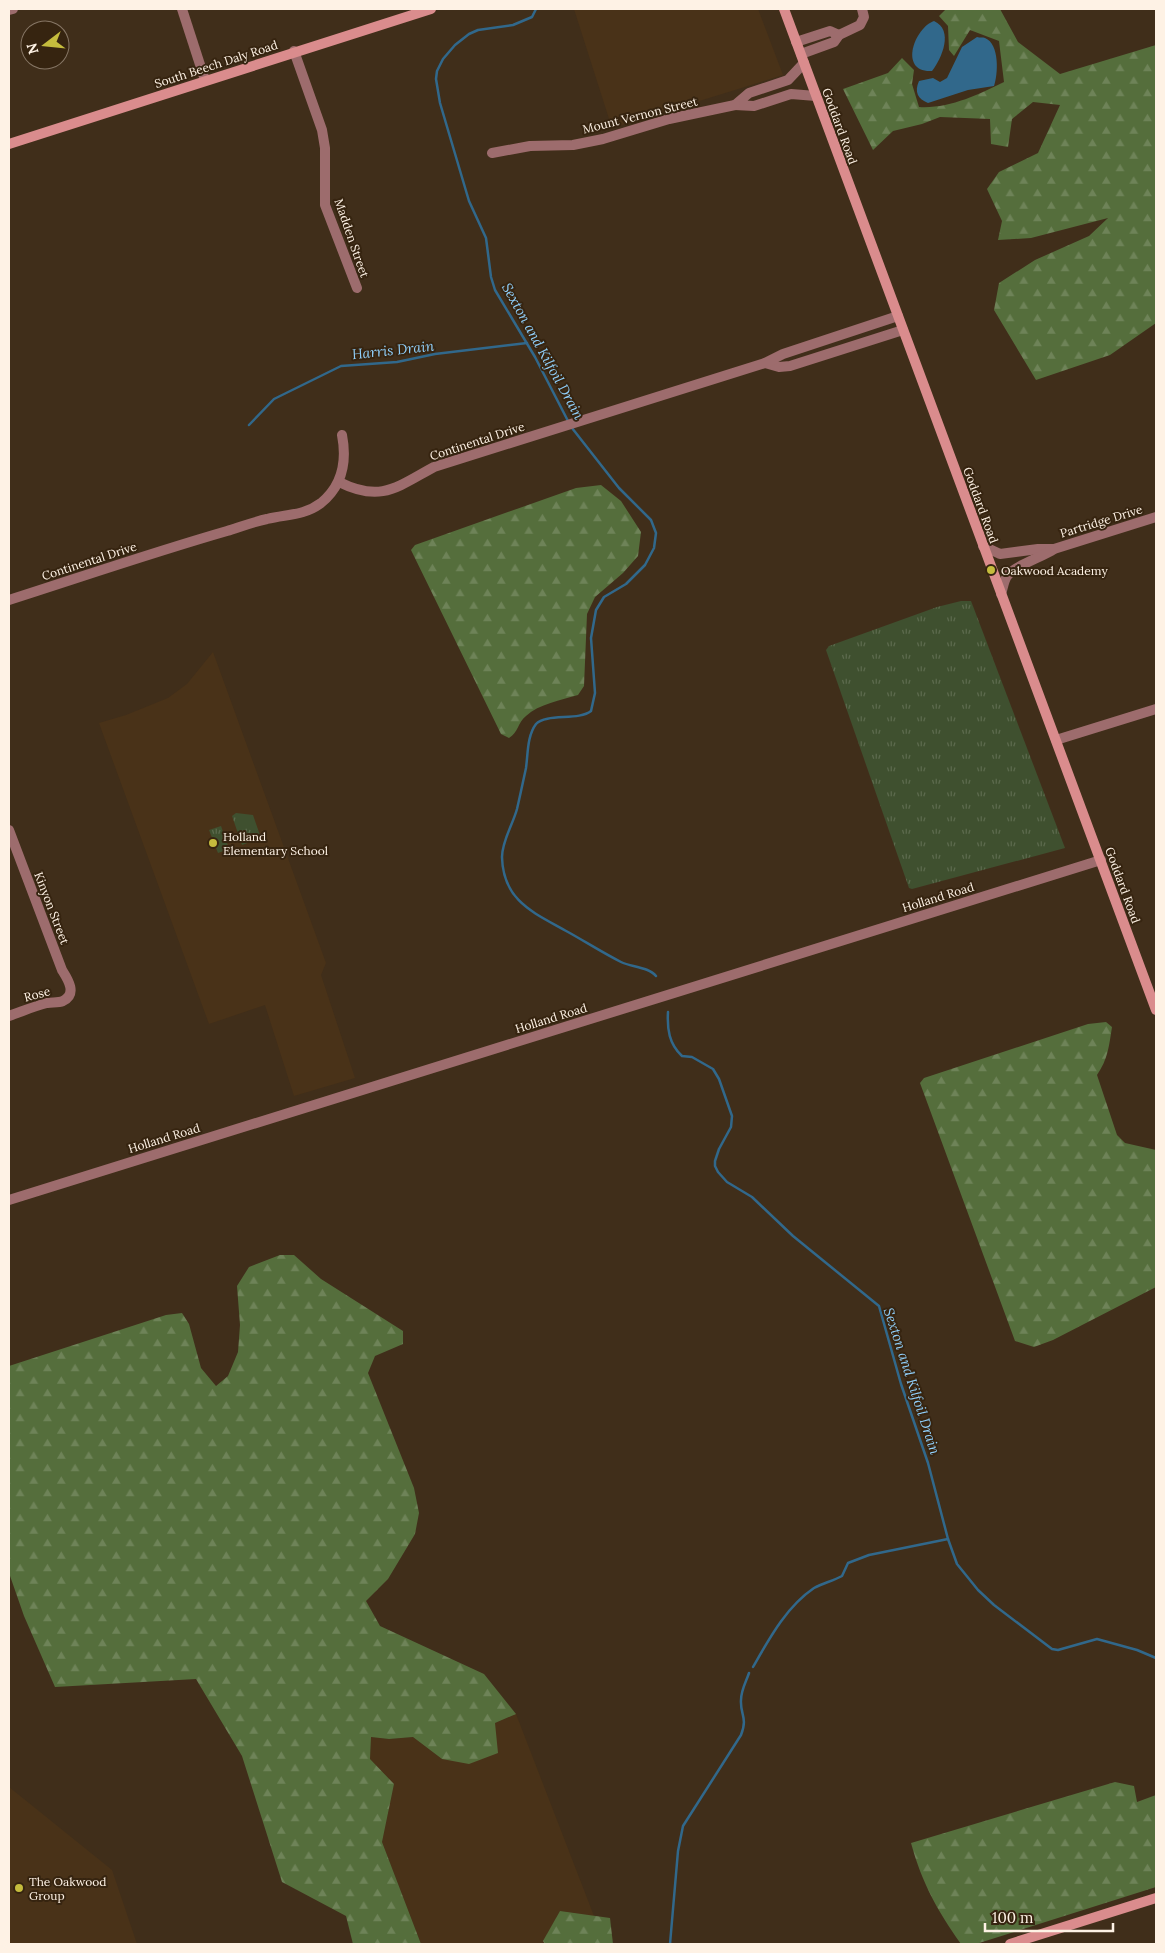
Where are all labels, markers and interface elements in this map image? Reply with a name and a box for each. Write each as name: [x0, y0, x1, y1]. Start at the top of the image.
north arrow: [20, 20, 70, 70]
street label: South Beech Daly Road: [152, 37, 280, 91]
text: N: [22, 41, 43, 56]
street label: Goddard Road: [819, 86, 861, 166]
street label: Mount Vernon Street: [581, 93, 699, 137]
street label: Madden Street: [331, 197, 373, 280]
water label: Sexton and Kilfoil Drain: [498, 280, 588, 423]
water label: Harris Drain: [351, 337, 435, 363]
street label: Continental Drive: [428, 418, 527, 463]
street label: Goddard Road: [960, 465, 1002, 545]
street label: Partridge Drive: [1058, 501, 1144, 541]
street label: Continental Drive: [40, 538, 139, 583]
place label: Oakwood Academy: [1001, 563, 1108, 578]
marker: Oakwood Academy: [985, 564, 997, 576]
place label: Holland Elementary School: [223, 829, 328, 858]
marker: Holland Elementary School: [207, 837, 219, 849]
street label: Goddard Road: [1102, 845, 1144, 925]
street label: Kinyon Street: [31, 870, 73, 947]
street label: Holland Road: [900, 879, 976, 915]
street label: Rose: [22, 983, 52, 1005]
street label: Holland Road: [513, 1000, 589, 1036]
street label: Holland Road: [126, 1120, 202, 1156]
water label: Sexton and Kilfoil Drain: [880, 1305, 944, 1457]
place label: The Oakwood Group: [29, 1874, 106, 1903]
marker: The Oakwood Group: [13, 1882, 25, 1894]
scale bar: [985, 1900, 1112, 1932]
text: 100 m: [992, 1908, 1033, 1927]

